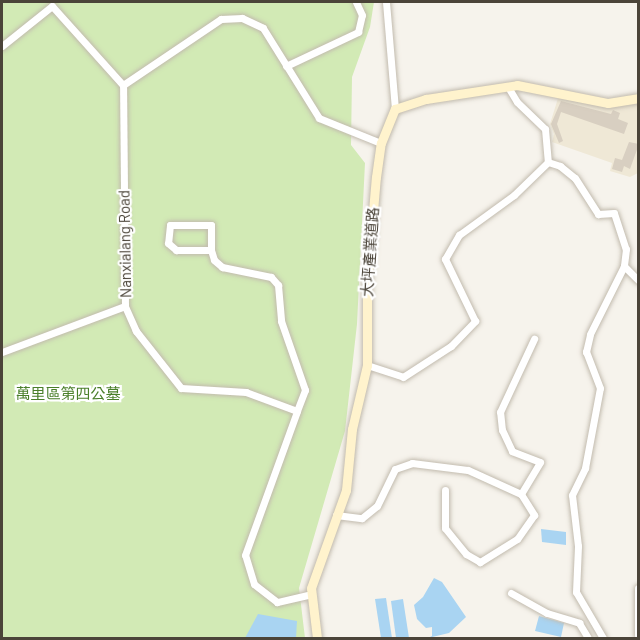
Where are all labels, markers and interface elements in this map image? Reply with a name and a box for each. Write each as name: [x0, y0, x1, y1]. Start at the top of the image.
street label: Nanxialang Road: [115, 190, 135, 298]
street label: 大坪產業道路: [358, 206, 382, 298]
park label: 萬里區第四公墓: [16, 385, 120, 403]

